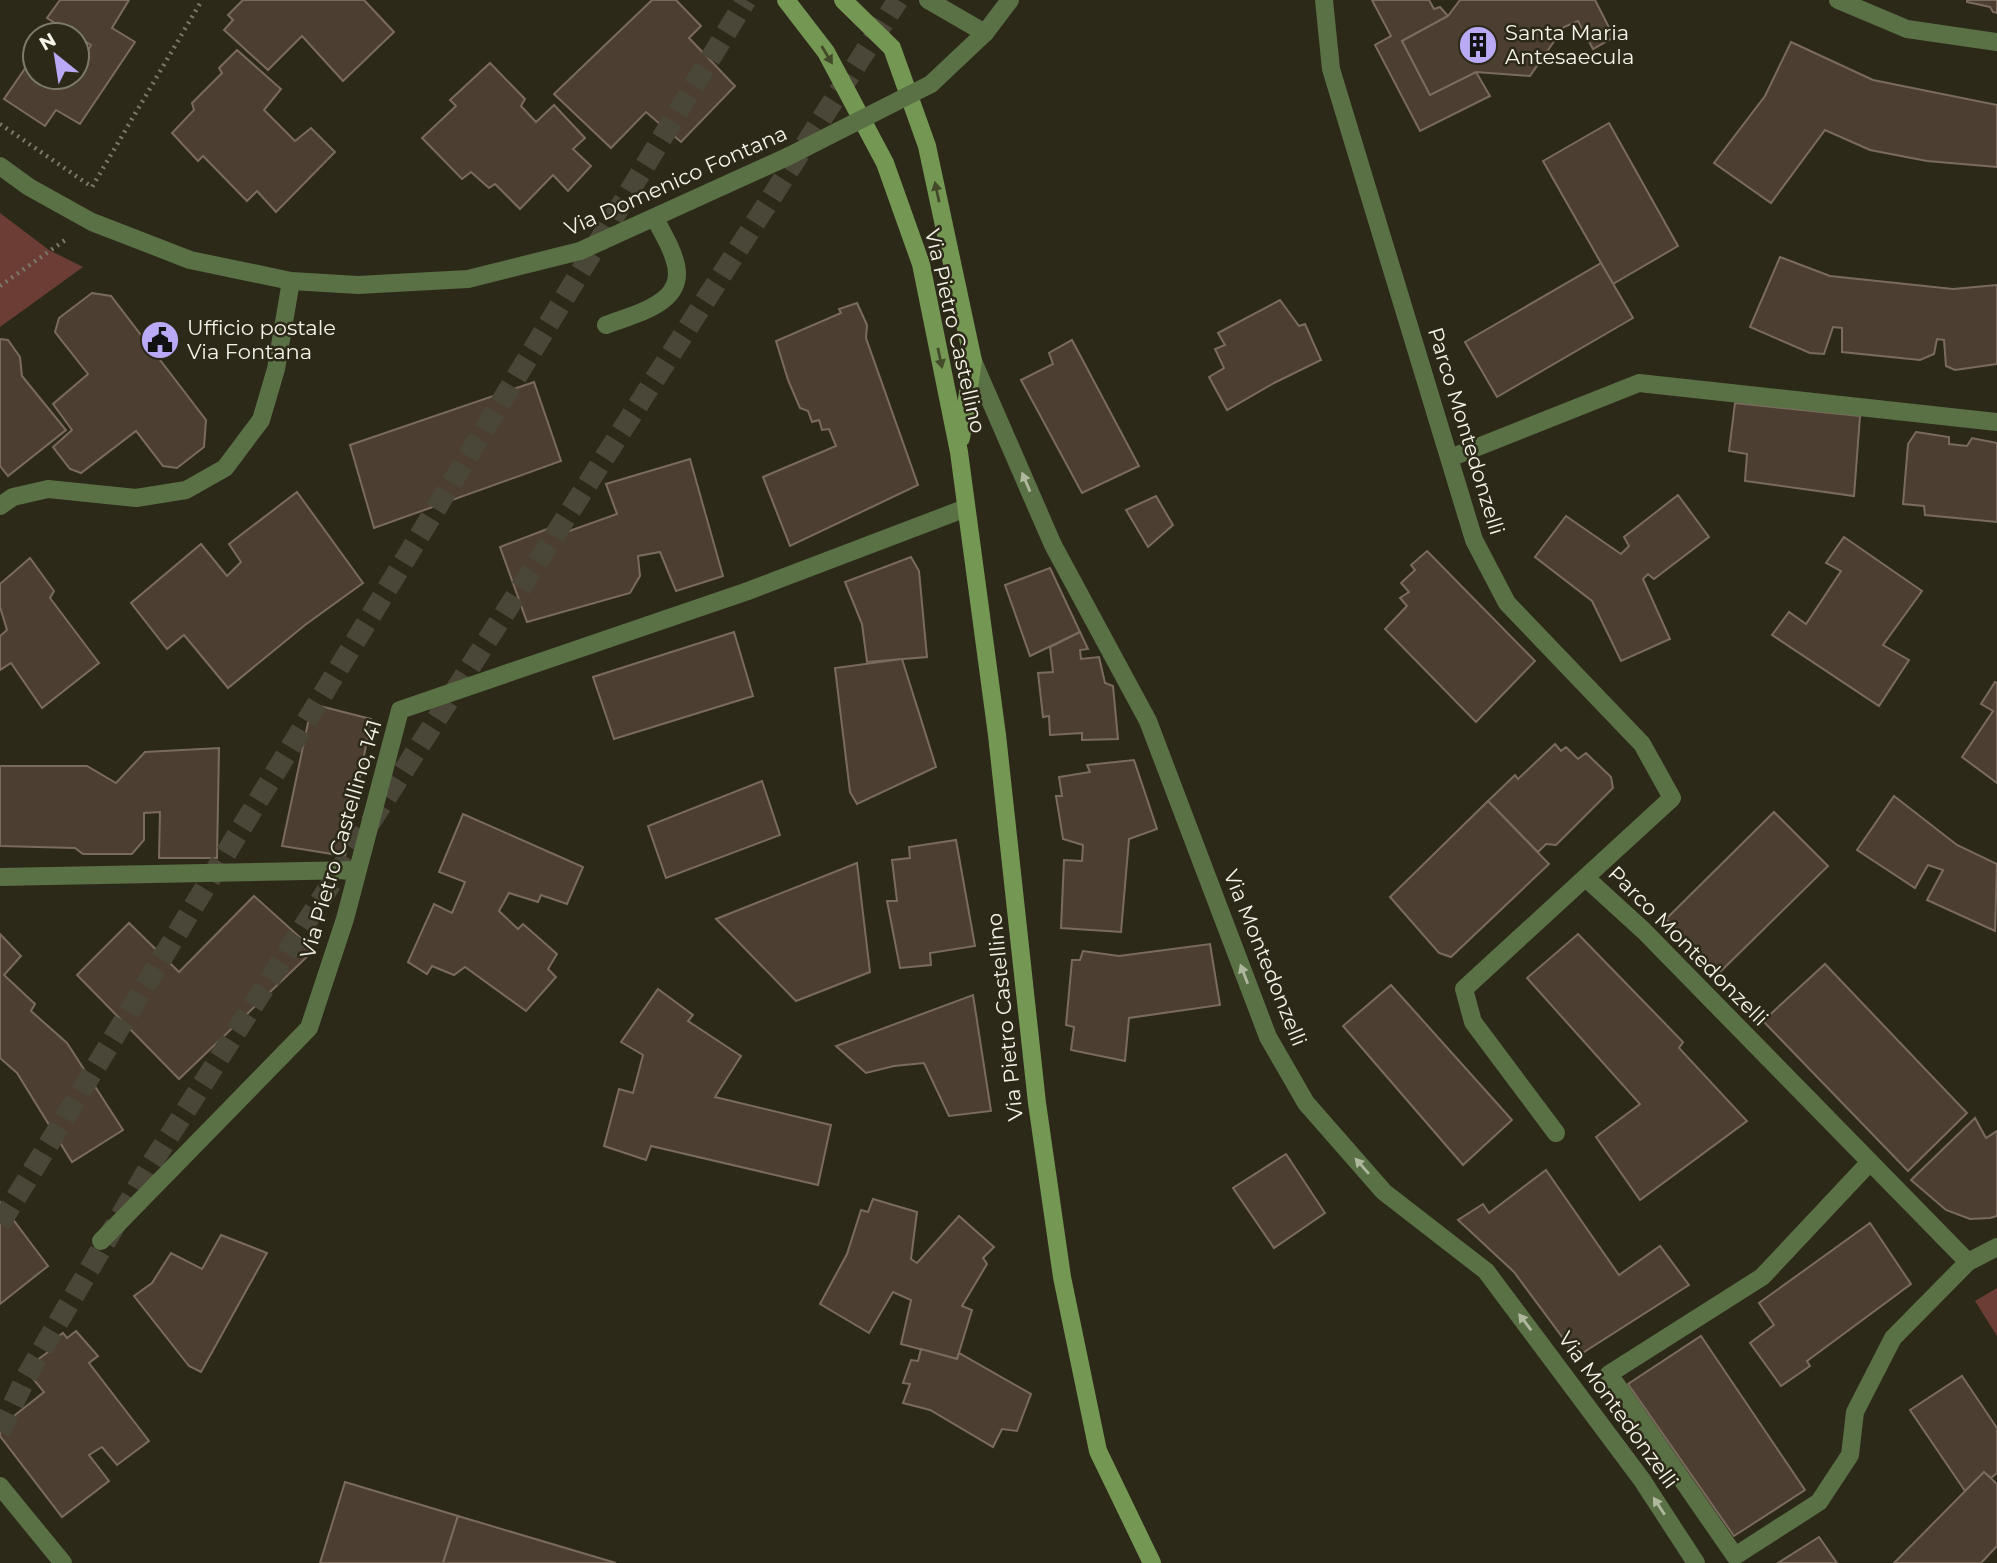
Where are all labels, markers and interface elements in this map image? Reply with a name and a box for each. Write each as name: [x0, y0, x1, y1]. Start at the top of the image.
place label: Santa Maria Antesaecula: [1505, 20, 1634, 69]
north arrow: [21, 21, 91, 91]
building icon: Santa Maria Antesaecula: [1457, 24, 1499, 66]
text: N: [35, 28, 60, 56]
one-way arrow: [820, 45, 833, 65]
street label: Via Domenico Fontana: [561, 120, 791, 241]
one-way arrow: [931, 181, 942, 203]
street label: Via Pietro Castellino: [920, 226, 991, 436]
place label: Ufficio postale Via Fontana: [187, 315, 336, 364]
public building icon: Ufficio postale Via Fontana: [139, 319, 181, 361]
street label: Parco Montedonzelli: [1423, 324, 1510, 538]
one-way arrow: [934, 347, 945, 369]
one-way arrow: [1020, 472, 1031, 493]
street label: Via Pietro Castellino, 141: [294, 717, 387, 961]
street label: Parco Montedonzelli: [1603, 861, 1773, 1031]
street label: Via Montedonzelli: [1219, 866, 1312, 1050]
street label: Via Pietro Castellino: [981, 912, 1028, 1122]
one-way arrow: [1239, 963, 1250, 984]
one-way arrow: [1354, 1157, 1370, 1175]
one-way arrow: [1517, 1314, 1532, 1332]
street label: Via Montedonzelli: [1553, 1326, 1684, 1493]
one-way arrow: [1653, 1496, 1666, 1515]

